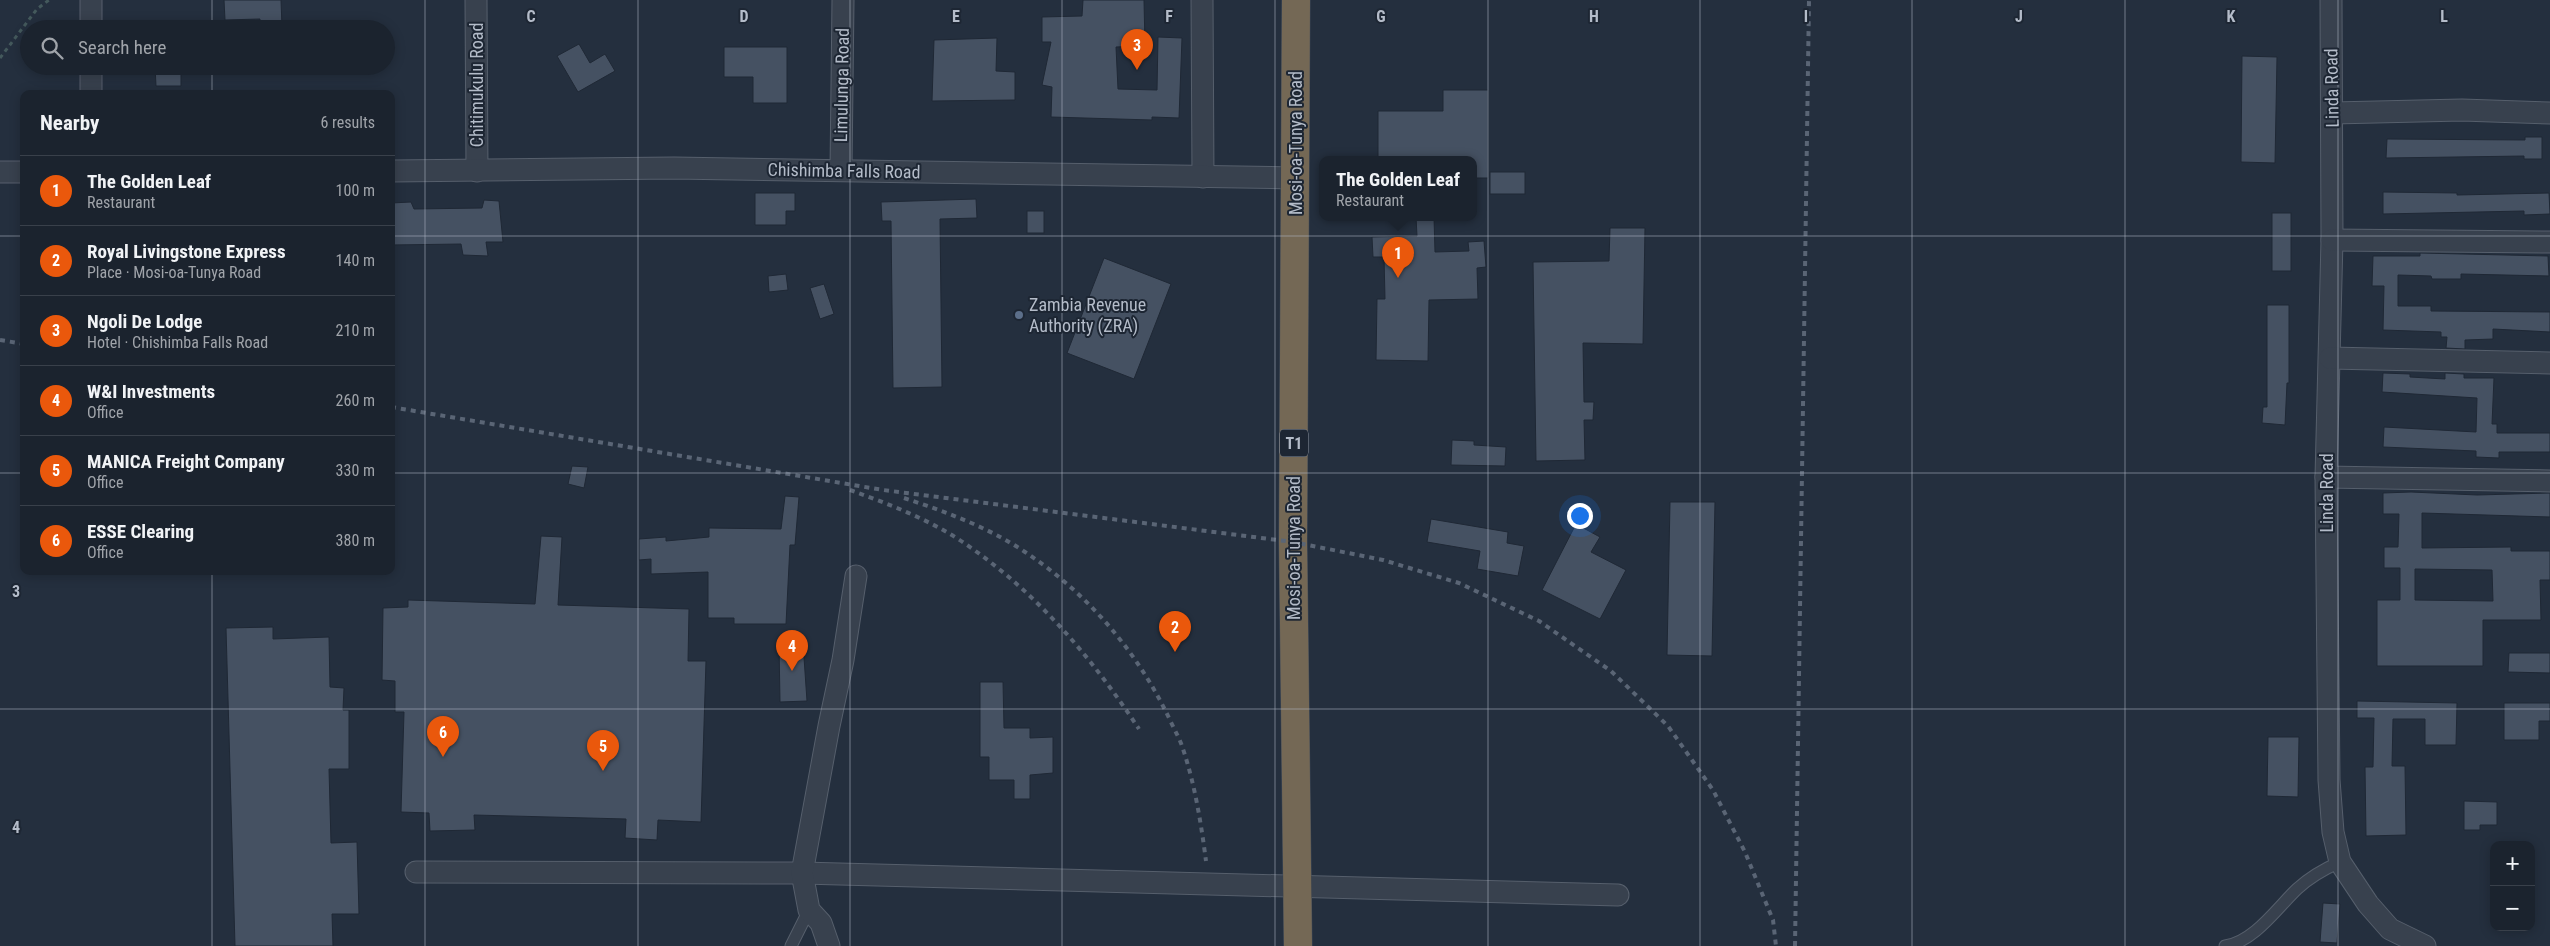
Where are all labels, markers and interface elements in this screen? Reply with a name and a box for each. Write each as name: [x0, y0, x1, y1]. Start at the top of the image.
text: C: [526, 7, 536, 26]
text: D: [739, 7, 749, 26]
text: E: [952, 7, 960, 26]
text: F: [1165, 7, 1173, 26]
text: G: [1376, 7, 1386, 26]
text: H: [1589, 7, 1599, 26]
text: I: [1804, 7, 1808, 26]
text: J: [2015, 7, 2023, 26]
text: K: [2227, 7, 2236, 26]
text: L: [2440, 7, 2448, 26]
search box: [20, 20, 395, 75]
street label: Chitimukulu Road: [466, 23, 487, 147]
street label: Limulunga Road: [830, 28, 853, 142]
pin: 3: [1121, 29, 1153, 70]
icon: search: [38, 34, 66, 62]
text: Search here: [78, 36, 166, 59]
street label: Linda Road: [2320, 48, 2343, 128]
street label: Mosi-oa-Tunya Road: [1285, 71, 1306, 215]
text: Nearby: [40, 111, 99, 135]
text: 6 results: [320, 113, 375, 132]
popup: [1319, 156, 1477, 221]
street label: Chishimba Falls Road: [767, 159, 921, 182]
text: The Golden Leaf: [1336, 168, 1460, 191]
text: The Golden Leaf: [87, 170, 211, 193]
text: 1: [52, 181, 60, 200]
text: 100 m: [336, 181, 375, 200]
text: Restaurant: [1336, 191, 1404, 210]
text: Restaurant: [87, 193, 155, 212]
pin: 1: [1382, 237, 1414, 278]
text: Royal Livingstone Express: [87, 240, 286, 263]
text: 2: [52, 251, 60, 270]
text: 140 m: [336, 251, 375, 270]
text: Place · Mosi-oa-Tunya Road: [87, 263, 261, 282]
place label: Zambia Revenue Authority (ZRA): [1029, 294, 1146, 337]
marker: Zambia Revenue Authority (ZRA): [1013, 309, 1025, 321]
text: Ngoli De Lodge: [87, 310, 202, 333]
text: 3: [52, 321, 60, 340]
text: 210 m: [336, 321, 375, 340]
text: Hotel · Chishimba Falls Road: [87, 333, 268, 352]
text: W&I Investments: [87, 380, 215, 403]
text: 4: [52, 391, 60, 410]
text: 260 m: [336, 391, 375, 410]
text: Office: [87, 403, 123, 422]
road number: T1: [1280, 429, 1308, 456]
text: MANICA Freight Company: [87, 450, 285, 473]
street label: Linda Road: [2316, 453, 2337, 533]
text: 5: [52, 461, 60, 480]
text: 330 m: [336, 461, 375, 480]
text: Office: [87, 473, 123, 492]
street label: Mosi-oa-Tunya Road: [1283, 476, 1304, 620]
your location: [1567, 503, 1593, 529]
text: ESSE Clearing: [87, 520, 194, 543]
text: 6: [52, 531, 60, 550]
text: 380 m: [336, 531, 375, 550]
text: Office: [87, 543, 123, 562]
text: 3: [12, 582, 20, 601]
pin: 2: [1159, 611, 1191, 652]
pin: 4: [776, 630, 808, 671]
pin: 6: [427, 716, 459, 757]
pin: 5: [587, 730, 619, 771]
text: 4: [12, 818, 20, 837]
map controls: [2490, 841, 2535, 931]
button: +: [2490, 841, 2535, 886]
button: −: [2490, 886, 2535, 931]

